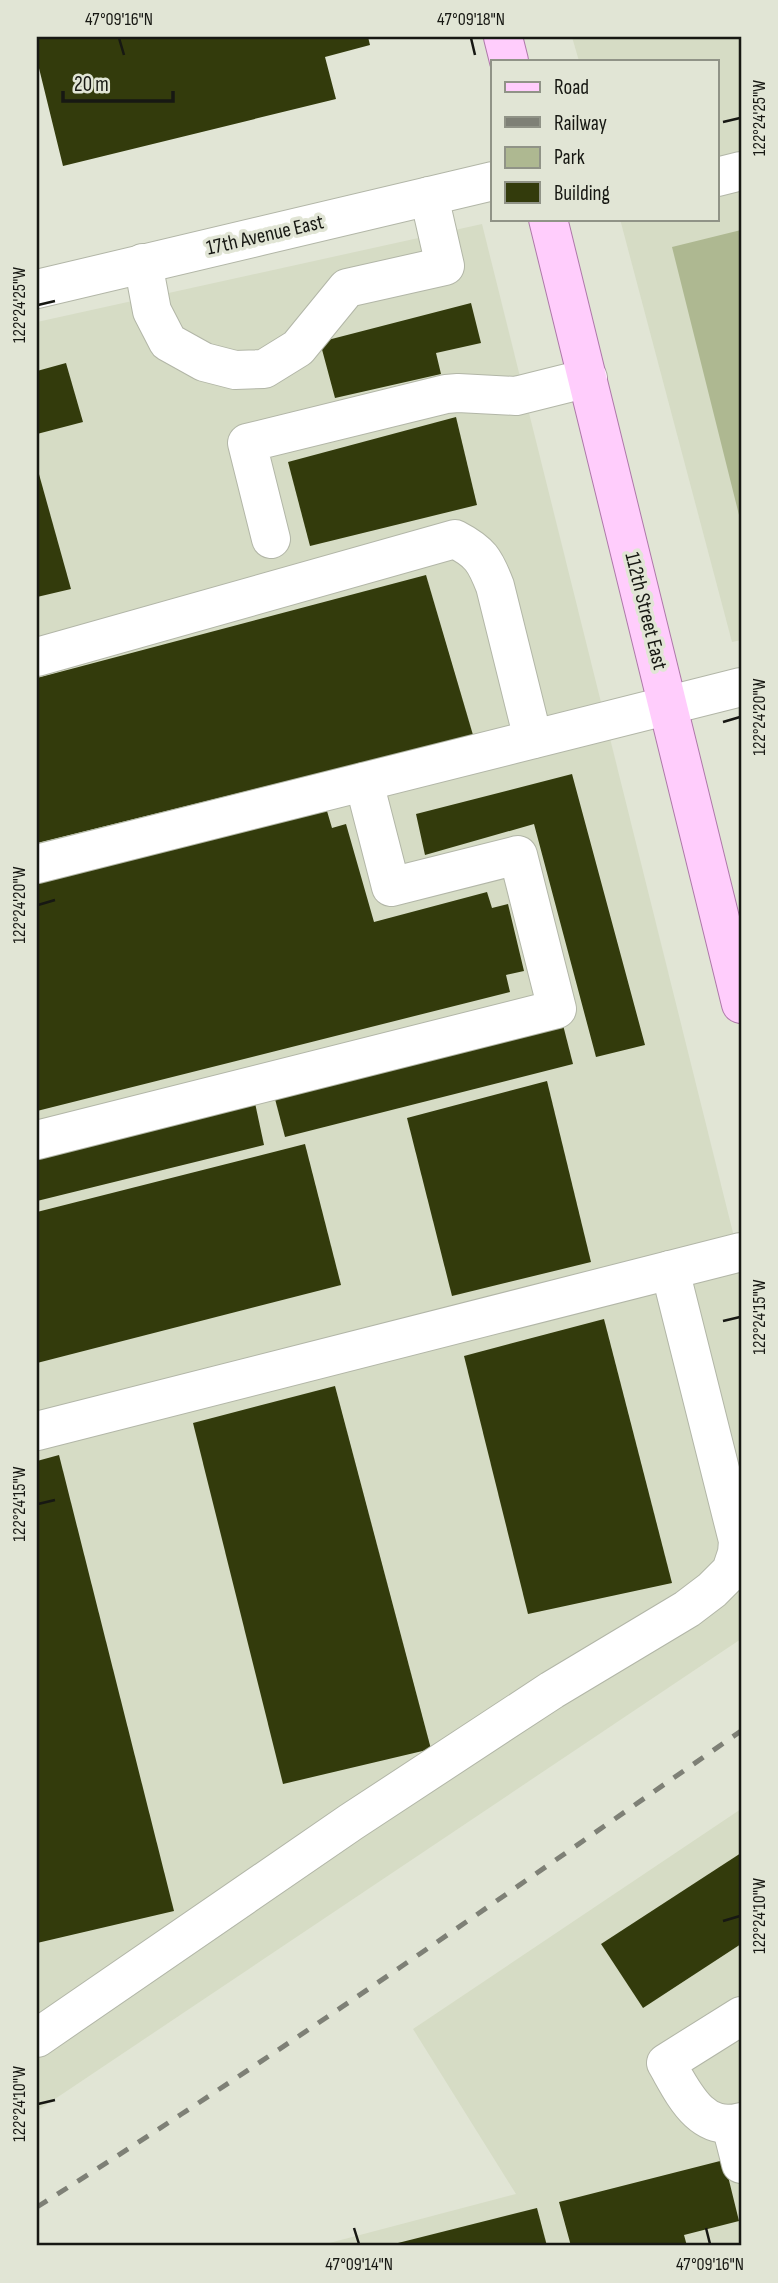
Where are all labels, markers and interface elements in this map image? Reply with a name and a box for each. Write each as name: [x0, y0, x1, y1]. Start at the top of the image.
text: 47°09'16"N: [85, 9, 153, 30]
text: 47°09'18"N: [437, 9, 505, 30]
scale bar: [63, 60, 173, 104]
legend: [491, 60, 718, 220]
text: 20 m: [74, 72, 109, 97]
text: Road: [554, 75, 589, 100]
text: 122°24'25"W: [749, 80, 770, 156]
text: Railway: [554, 111, 607, 136]
text: Park: [554, 145, 585, 170]
text: Building: [554, 181, 610, 206]
street label: 17th Avenue East: [204, 209, 326, 261]
text: 122°24'25"W: [9, 267, 30, 343]
street label: 112th Street East: [619, 550, 673, 672]
text: 122°24'20"W: [749, 678, 770, 755]
text: 122°24'20"W: [9, 866, 30, 943]
text: 122°24'15"W: [749, 1279, 770, 1354]
text: 122°24'15"W: [9, 1466, 30, 1541]
text: 122°24'10"W: [749, 1878, 770, 1954]
text: 122°24'10"W: [9, 2066, 30, 2142]
text: 47°09'14"N: [325, 2254, 393, 2275]
text: 47°09'16"N: [676, 2254, 744, 2275]

